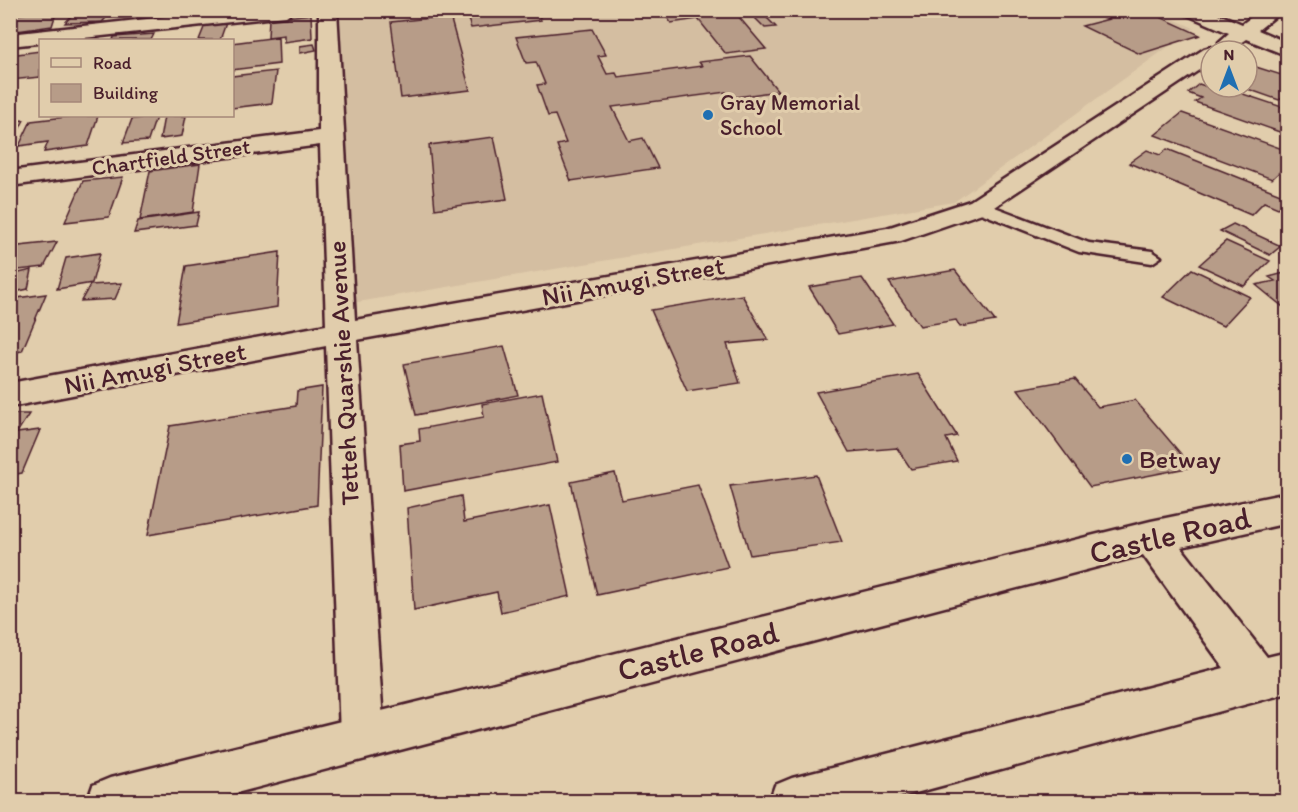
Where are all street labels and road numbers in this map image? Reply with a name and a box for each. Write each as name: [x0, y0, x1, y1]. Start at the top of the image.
street label: Chartfield Street: [90, 133, 252, 181]
street label: Tetteh Quarshie Avenue: [320, 240, 366, 506]
street label: Nii Amugi Street: [539, 249, 727, 313]
street label: Nii Amugi Street: [61, 335, 249, 401]
street label: Castle Road: [1085, 498, 1255, 572]
street label: Castle Road: [613, 613, 783, 689]

